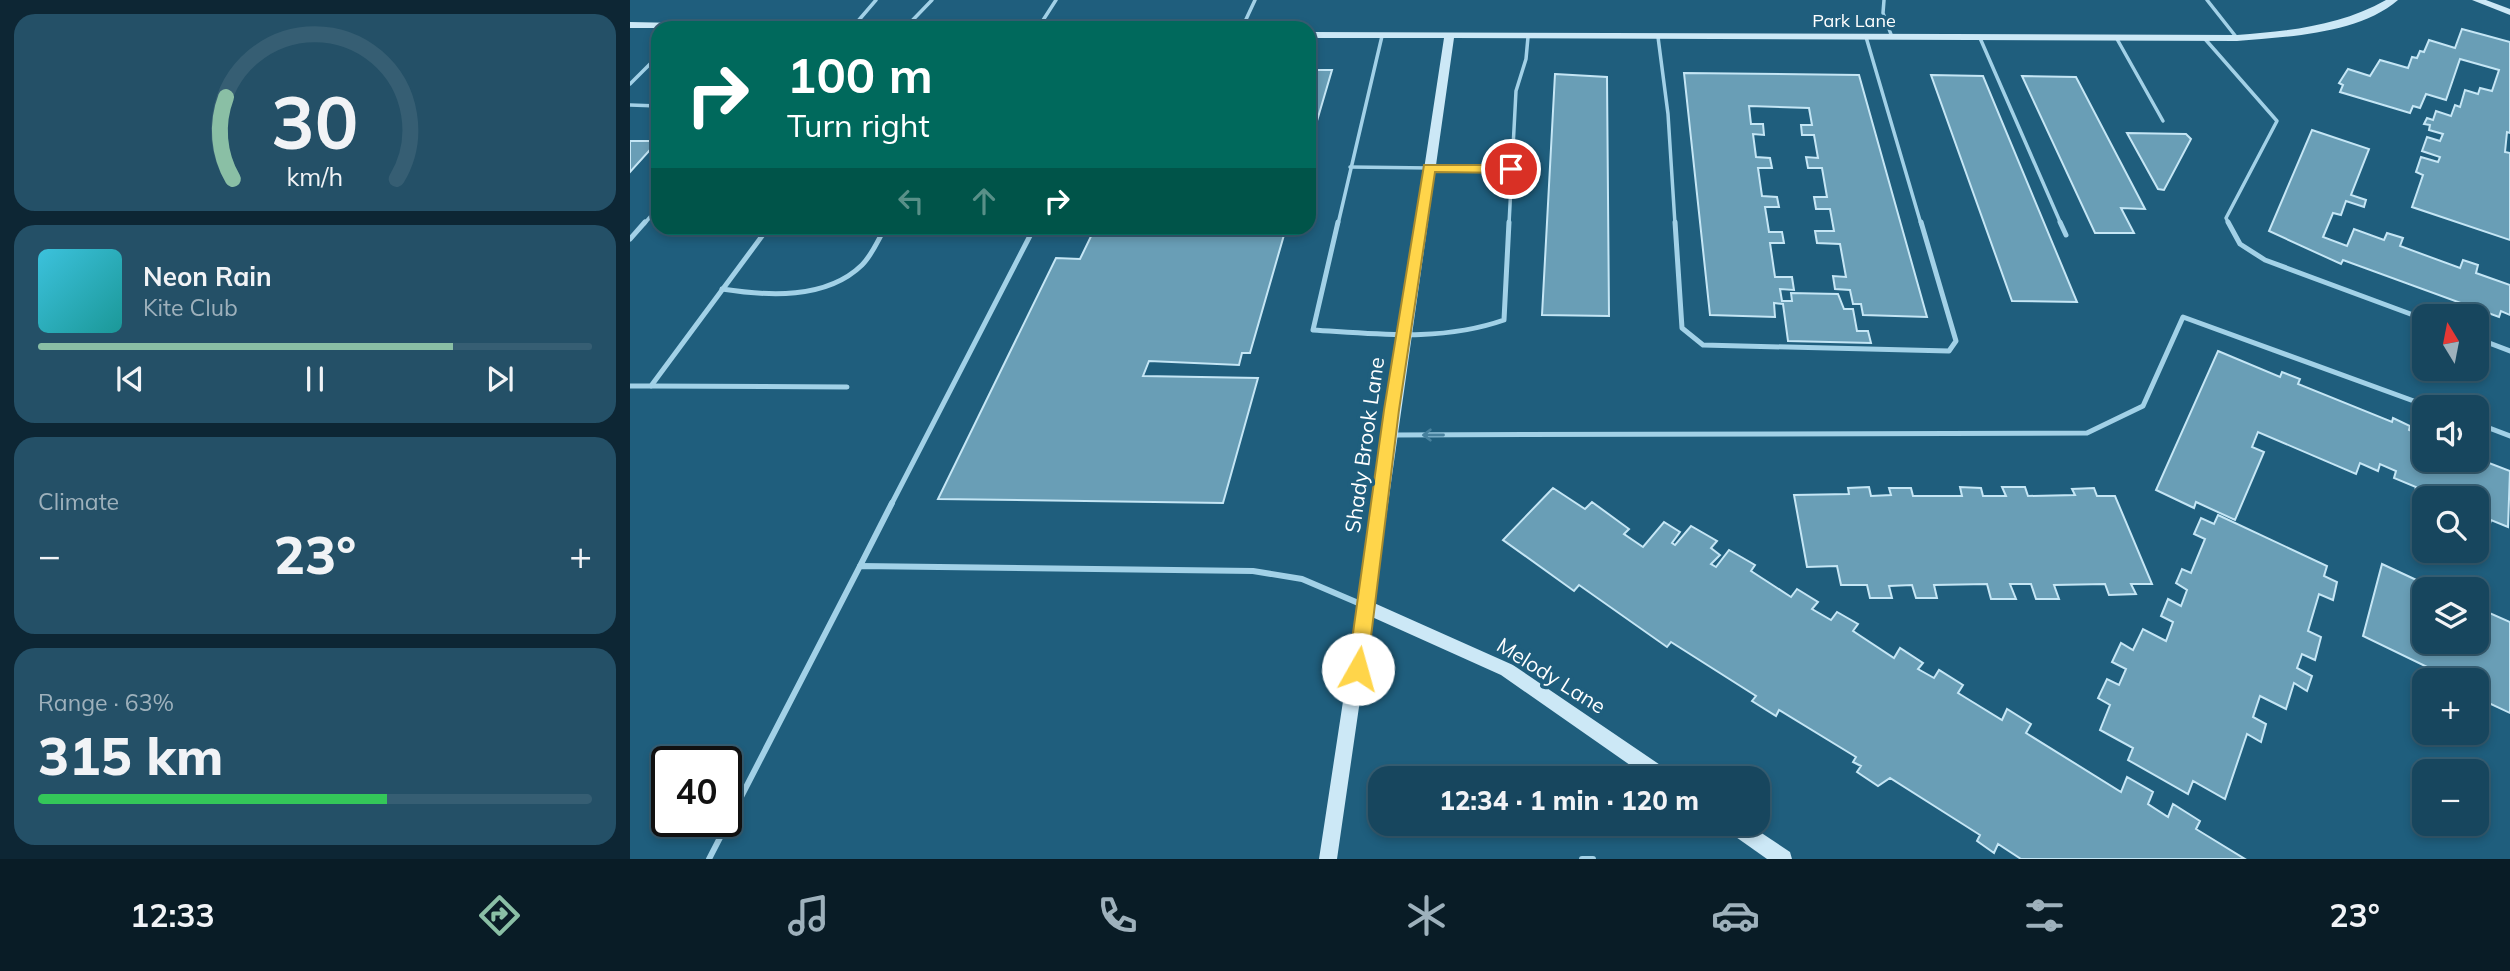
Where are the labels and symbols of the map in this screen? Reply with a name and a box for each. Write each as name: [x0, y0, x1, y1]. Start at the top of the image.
street label: Park Lane: [1812, 9, 1896, 32]
pin: [1481, 139, 1541, 199]
north arrow: [2412, 304, 2488, 382]
street label: Shady Brook Lane: [1339, 355, 1389, 534]
one-way arrow: [1421, 428, 1444, 442]
street label: Melody Lane: [1492, 631, 1611, 719]
position arrow: [1321, 632, 1395, 706]
speed limit sign: 40: [651, 746, 742, 837]

